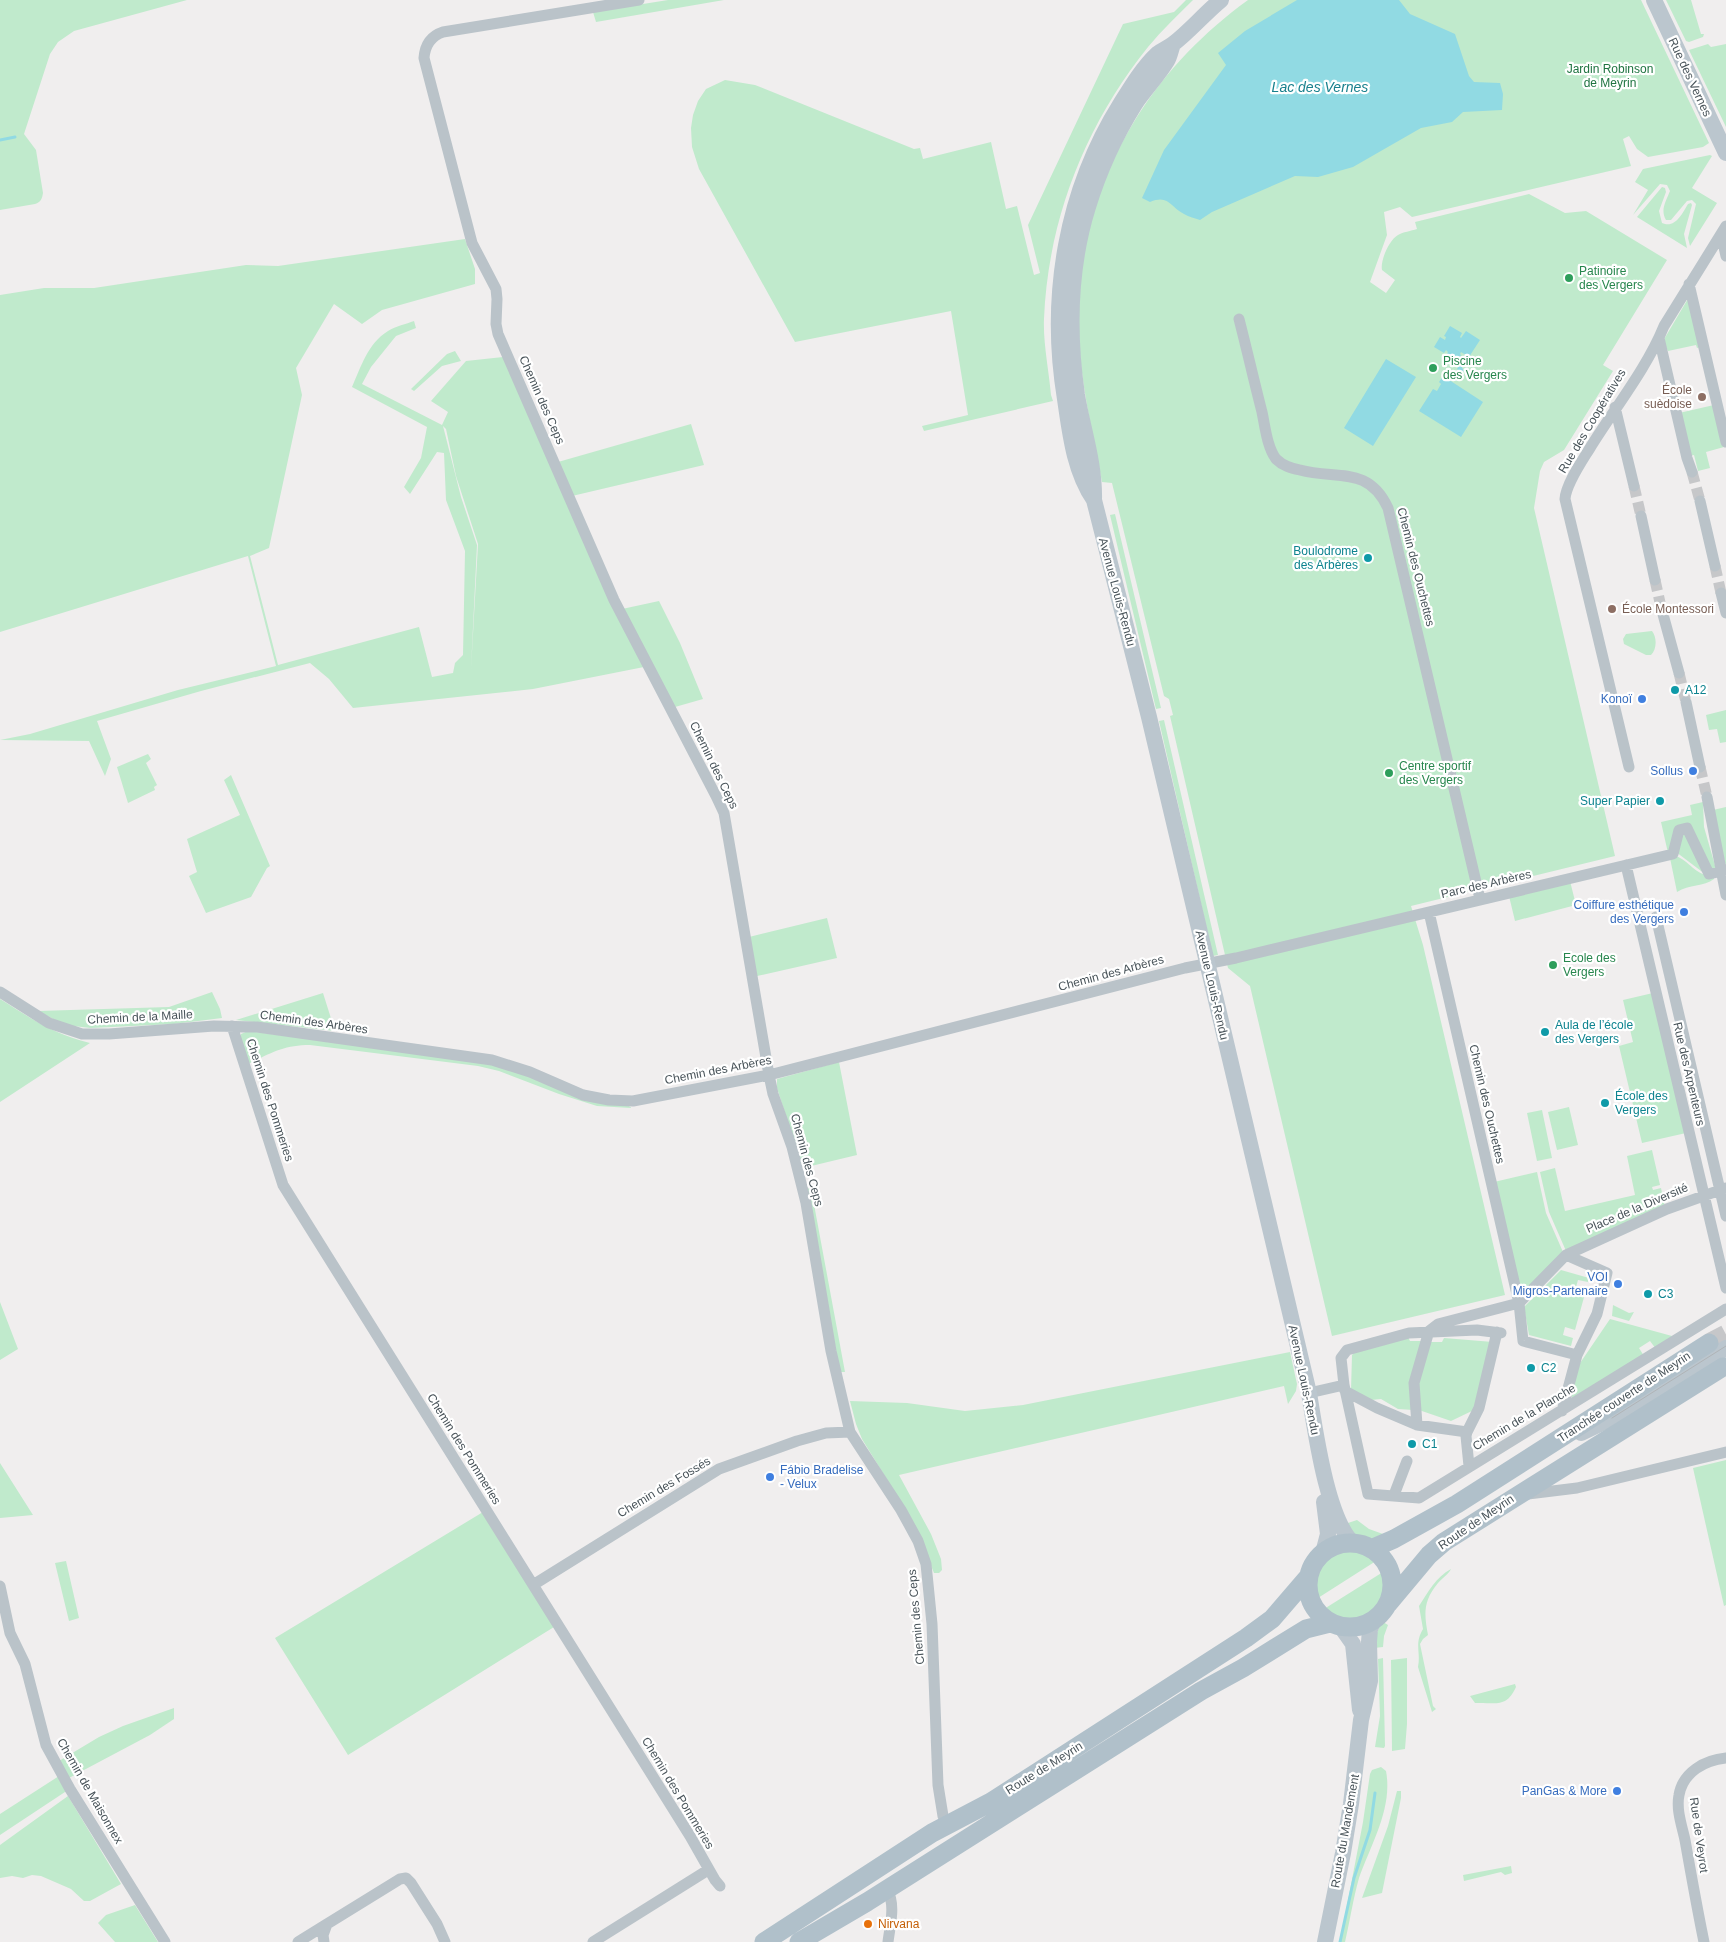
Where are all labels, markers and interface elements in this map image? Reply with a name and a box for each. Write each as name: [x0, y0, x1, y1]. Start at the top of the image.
street label: Rue des Vernes: [1666, 35, 1714, 119]
park label: Jardin Robinson de Meyrin: [1567, 62, 1653, 90]
water label: Lac des Vernes: [1272, 79, 1368, 95]
place label: Patinoire des Vergers: [1579, 264, 1643, 292]
marker: Patinoire des Vergers: [1563, 272, 1575, 284]
street label: Chemin des Ceps: [516, 354, 568, 446]
place label: Piscine des Vergers: [1443, 354, 1507, 382]
marker: Piscine des Vergers: [1427, 362, 1439, 374]
street label: Rue des Coopératives: [1555, 367, 1629, 475]
place label: École suèdoise: [1644, 382, 1692, 411]
marker: École suèdoise: [1696, 391, 1708, 403]
street label: Chemin des Ouchettes: [1394, 506, 1438, 628]
street label: Avenue Louis-Rendu: [1096, 536, 1138, 648]
place label: Boulodrome des Arbères: [1293, 544, 1358, 572]
marker: Boulodrome des Arbères: [1362, 552, 1374, 564]
place label: École Montessori: [1622, 601, 1714, 616]
marker: École Montessori: [1606, 603, 1618, 615]
place label: A12: [1685, 683, 1707, 697]
marker: A12: [1669, 684, 1681, 696]
place label: Konoï: [1601, 692, 1633, 706]
marker: Konoï: [1636, 693, 1648, 705]
street label: Chemin des Ceps: [687, 719, 741, 811]
place label: Centre sportif des Vergers: [1399, 759, 1472, 787]
place label: Sollus: [1650, 764, 1683, 778]
marker: Sollus: [1687, 765, 1699, 777]
marker: Centre sportif des Vergers: [1383, 767, 1395, 779]
place label: Super Papier: [1580, 794, 1650, 808]
marker: Super Papier: [1654, 795, 1666, 807]
street label: Parc des Arbères: [1440, 867, 1532, 901]
place label: Coiffure esthétique des Vergers: [1573, 898, 1674, 926]
marker: Coiffure esthétique des Vergers: [1678, 906, 1690, 918]
street label: Avenue Louis-Rendu: [1193, 929, 1231, 1041]
place label: Ecole des Vergers: [1563, 951, 1616, 979]
street label: Chemin des Arbères: [1057, 952, 1165, 994]
marker: Ecole des Vergers: [1547, 959, 1559, 971]
street label: Chemin de la Maille: [87, 1007, 193, 1027]
street label: Chemin des Arbères: [259, 1008, 369, 1036]
place label: Aula de l’école des Vergers: [1555, 1018, 1633, 1046]
street label: Rue des Arpenteurs: [1670, 1021, 1708, 1127]
marker: Aula de l’école des Vergers: [1539, 1026, 1551, 1038]
street label: Chemin des Pommeries: [244, 1037, 296, 1163]
street label: Chemin des Ouchettes: [1466, 1043, 1508, 1165]
street label: Chemin des Arbères: [663, 1053, 773, 1087]
place label: École des Vergers: [1615, 1088, 1668, 1117]
marker: École des Vergers: [1599, 1097, 1611, 1109]
street label: Chemin des Ceps: [788, 1112, 826, 1208]
street label: Place de la Diversité: [1584, 1180, 1690, 1236]
place label: VOI Migros-Partenaire: [1513, 1270, 1608, 1298]
marker: VOI Migros-Partenaire: [1612, 1278, 1624, 1290]
place label: C3: [1658, 1287, 1674, 1301]
marker: C3: [1642, 1288, 1654, 1300]
street label: Avenue Louis-Rendu: [1286, 1324, 1322, 1436]
street label: Tranchée couverte de Meyrin: [1555, 1349, 1693, 1445]
place label: C2: [1541, 1361, 1557, 1375]
marker: C2: [1525, 1362, 1537, 1374]
street label: Chemin de la Planche: [1470, 1381, 1578, 1453]
street label: Chemin des Pommeries: [424, 1391, 504, 1507]
place label: C1: [1422, 1437, 1438, 1451]
marker: C1: [1406, 1438, 1418, 1450]
street label: Chemin des Fossés: [615, 1454, 713, 1520]
place label: Fábio Bradelise - Velux: [780, 1463, 864, 1491]
marker: Fábio Bradelise - Velux: [764, 1471, 776, 1483]
street label: Route de Meyrin: [1436, 1492, 1516, 1552]
street label: Chemin des Ceps: [905, 1569, 927, 1665]
street label: Chemin des Pommeries: [639, 1735, 717, 1851]
street label: Chemin de Maisonnex: [54, 1736, 126, 1846]
street label: Route de Meyrin: [1003, 1739, 1085, 1797]
street label: Route du Mandement: [1328, 1772, 1362, 1889]
place label: PanGas & More: [1522, 1784, 1607, 1798]
marker: PanGas & More: [1611, 1785, 1623, 1797]
street label: Rue de Veyrot: [1687, 1796, 1711, 1874]
place label: Nirvana: [878, 1917, 920, 1931]
marker: Nirvana: [862, 1918, 874, 1930]

